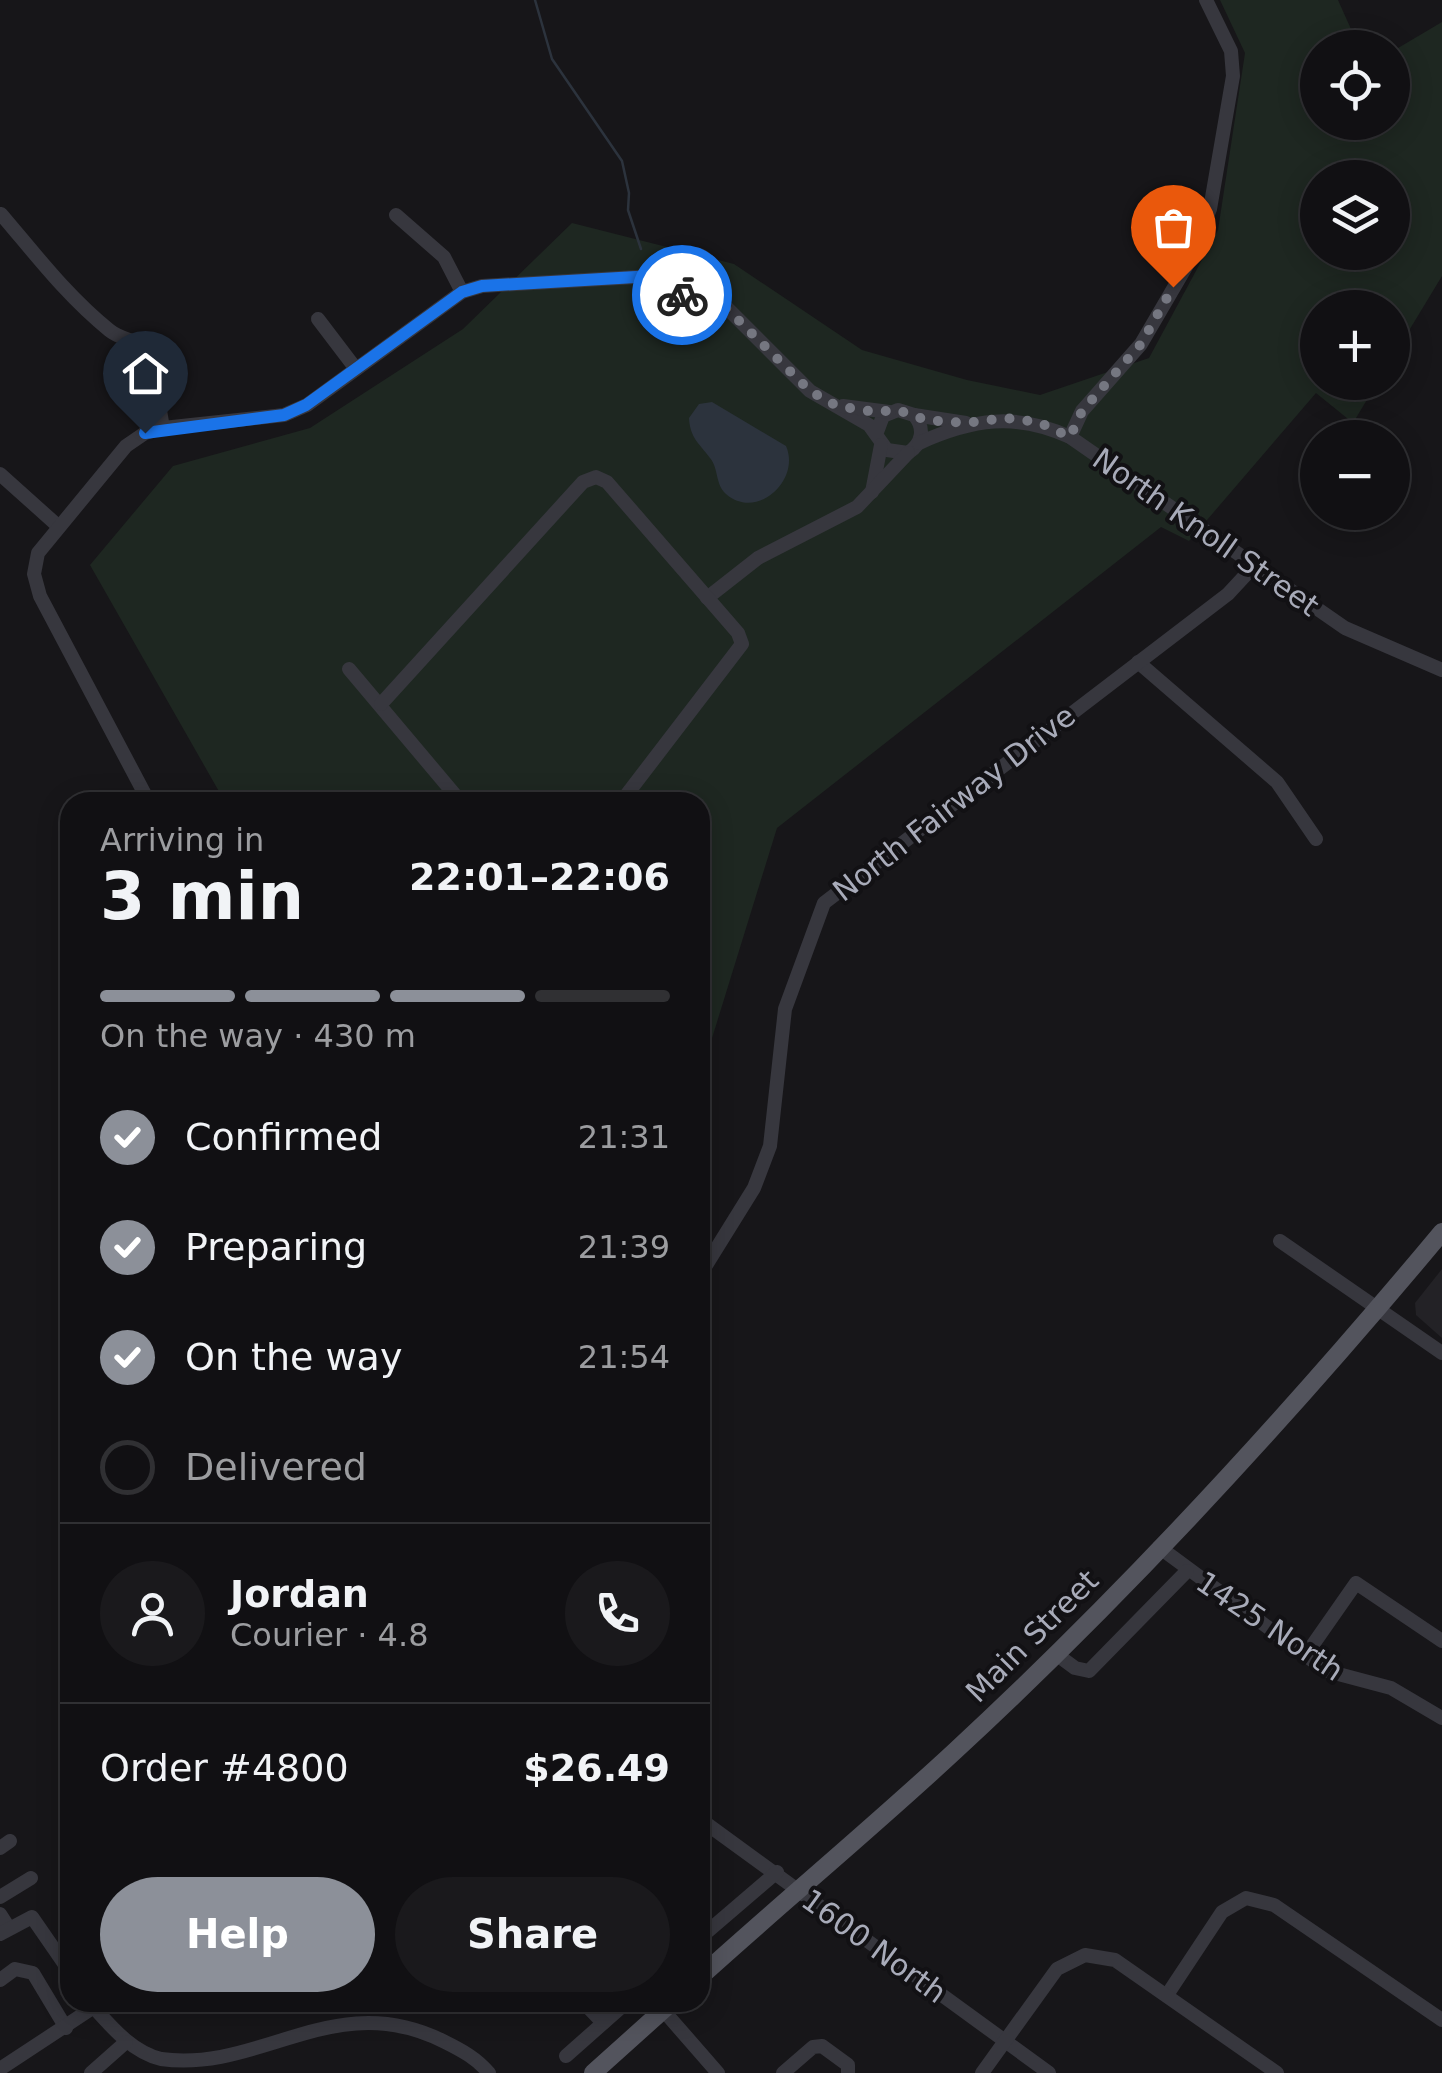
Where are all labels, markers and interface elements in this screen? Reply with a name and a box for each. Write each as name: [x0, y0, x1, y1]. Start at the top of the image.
map controls: [1300, 30, 1410, 530]
button: locate: [1300, 30, 1410, 140]
button: layers: [1300, 160, 1410, 270]
pin: [1131, 185, 1216, 288]
icon: bag: [1146, 200, 1201, 255]
courier: [632, 245, 732, 345]
icon: bike: [655, 268, 710, 323]
button: +: [1300, 290, 1410, 400]
pin: [103, 331, 188, 434]
icon: home: [118, 346, 173, 401]
button: −: [1300, 420, 1410, 530]
street label: North Knoll Street: [1086, 441, 1326, 623]
street label: North Fairway Drive: [826, 698, 1082, 908]
text: Arriving in: [100, 821, 264, 859]
text: 22:01–22:06: [409, 855, 670, 899]
text: 3 min: [100, 859, 304, 934]
text: On the way · 430 m: [100, 1017, 416, 1055]
icon: check: [100, 1110, 155, 1165]
text: Confirmed: [185, 1115, 382, 1159]
text: 21:31: [578, 1118, 670, 1156]
icon: check: [100, 1220, 155, 1275]
text: Preparing: [185, 1225, 367, 1269]
text: 21:39: [578, 1228, 670, 1266]
icon: check: [100, 1330, 155, 1385]
text: On the way: [185, 1335, 402, 1379]
text: 21:54: [578, 1338, 670, 1376]
text: Delivered: [185, 1445, 367, 1489]
button: person: [100, 1561, 205, 1666]
button: phone: [565, 1561, 670, 1666]
street label: Main Street: [959, 1563, 1105, 1709]
street label: 1425 North: [1190, 1564, 1350, 1688]
text: Jordan: [230, 1572, 369, 1616]
text: Courier · 4.8: [230, 1616, 429, 1654]
text: Order #4800: [100, 1746, 349, 1790]
text: $26.49: [523, 1746, 670, 1790]
button: Help: [100, 1877, 375, 1992]
button: Share: [395, 1877, 670, 1992]
street label: 1600 North: [795, 1882, 953, 2010]

